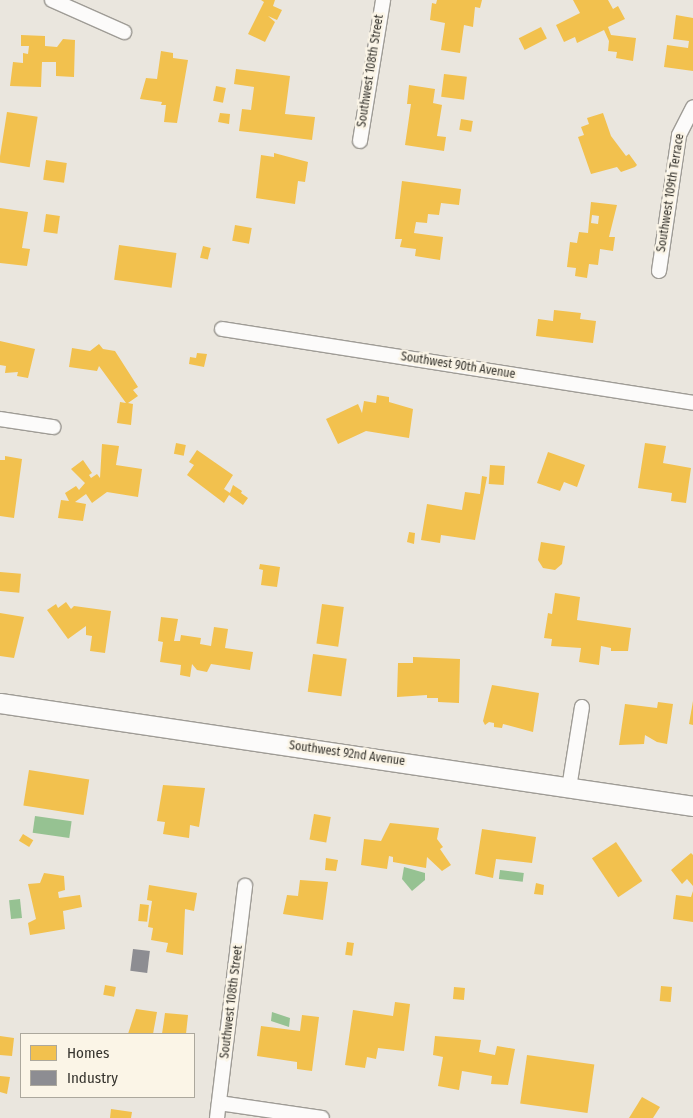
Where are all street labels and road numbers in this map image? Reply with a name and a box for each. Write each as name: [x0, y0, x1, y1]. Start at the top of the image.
street label: Southwest 108th Street: [355, 14, 387, 128]
street label: Southwest 109th Terrace: [655, 133, 687, 253]
street label: Southwest 90th Avenue: [400, 350, 516, 382]
street label: Southwest 92nd Avenue: [288, 739, 406, 769]
street label: Southwest 108th Street: [218, 945, 246, 1059]

